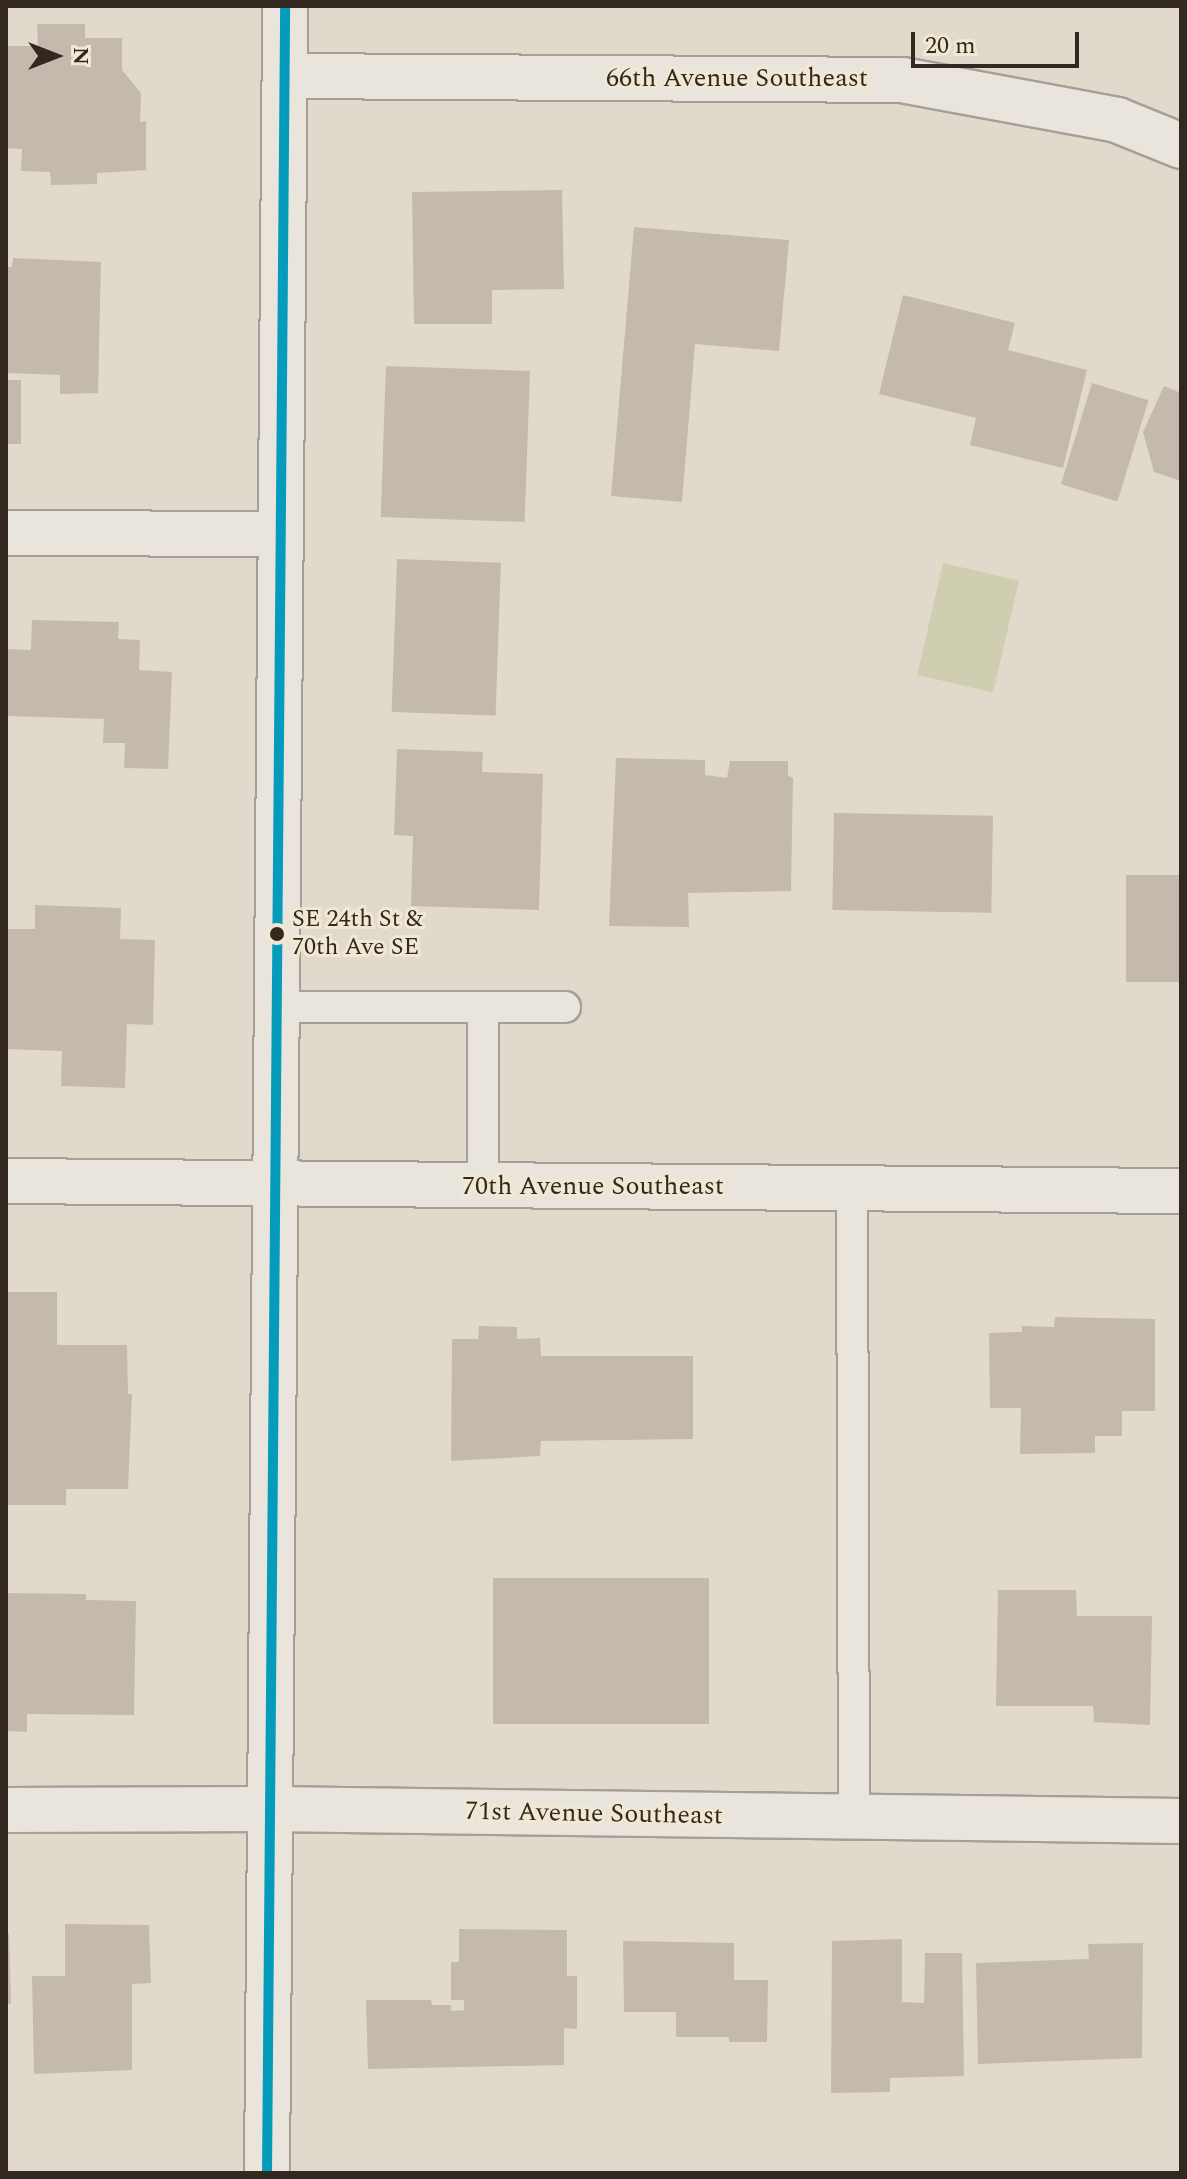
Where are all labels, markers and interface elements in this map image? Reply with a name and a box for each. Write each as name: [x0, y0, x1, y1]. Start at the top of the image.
north arrow: [16, 16, 96, 96]
scale bar: [915, 16, 1083, 66]
text: 20 m: [925, 28, 976, 64]
text: N: [64, 47, 97, 65]
street label: 66th Avenue Southeast: [606, 63, 868, 95]
place label: SE 24th St & 70th Ave SE: [292, 906, 423, 962]
marker: SE 24th St & 70th Ave SE: [269, 926, 285, 942]
street label: 70th Avenue Southeast: [462, 1171, 724, 1203]
street label: 71st Avenue Southeast: [465, 1796, 723, 1832]

